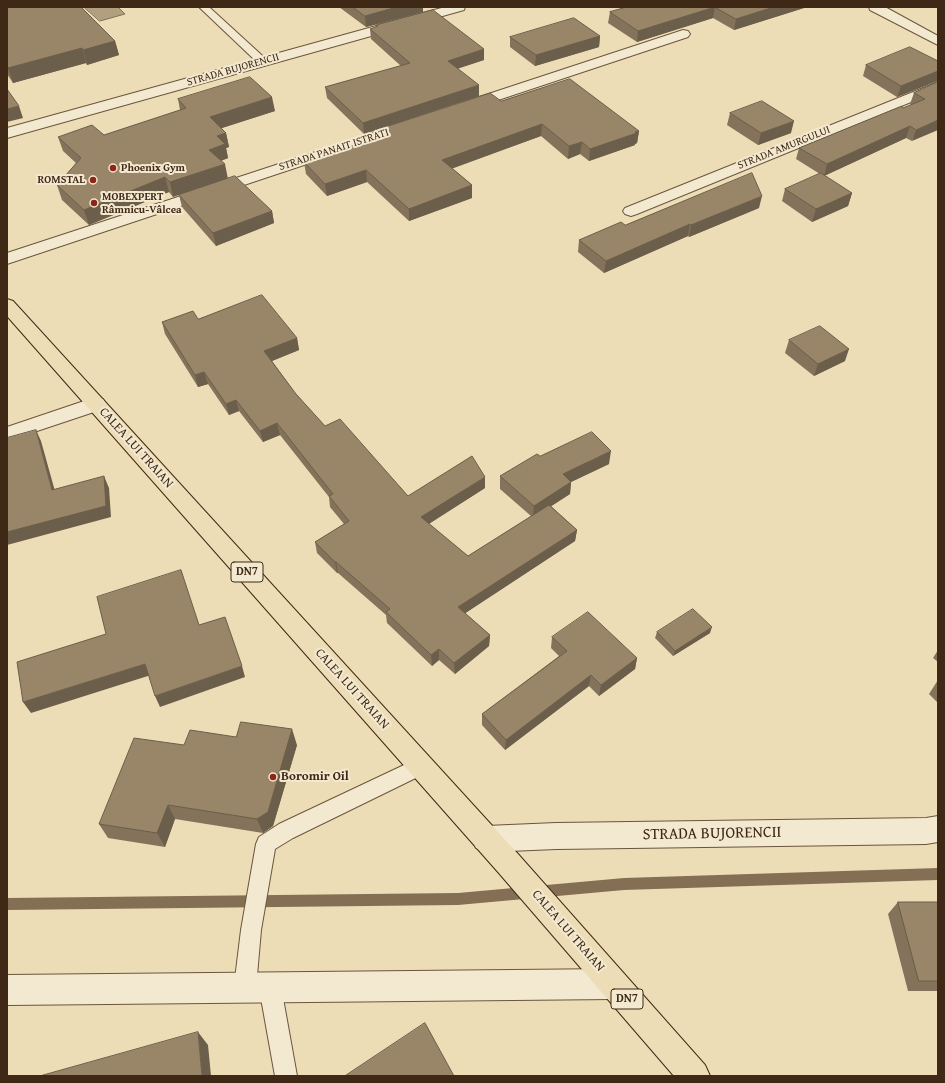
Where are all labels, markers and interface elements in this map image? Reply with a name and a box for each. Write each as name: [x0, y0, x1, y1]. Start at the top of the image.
street label: STRADA BUJORENCII: [185, 50, 281, 90]
street label: STRADA AMURGULUI: [736, 123, 832, 173]
street label: STRADA PANAIT ISTRATI: [277, 126, 391, 174]
place label: Phoenix Gym: [121, 161, 185, 175]
marker: Phoenix Gym: [108, 163, 118, 173]
place label: ROMSTAL: [37, 173, 85, 187]
marker: ROMSTAL: [88, 175, 98, 185]
place label: MOBEXPERT Râmnicu-Vâlcea: [102, 190, 182, 216]
marker: MOBEXPERT Râmnicu-Vâlcea: [89, 198, 99, 208]
street label: CALEA LUI TRAIAN: [96, 404, 176, 492]
road number: DN7: [231, 562, 263, 582]
street label: CALEA LUI TRAIAN: [312, 645, 392, 733]
place label: Boromir Oil: [281, 769, 349, 785]
marker: Boromir Oil: [268, 772, 278, 782]
street label: STRADA BUJORENCII: [642, 823, 782, 845]
street label: CALEA LUI TRAIAN: [528, 887, 608, 975]
road number: DN7: [611, 989, 643, 1009]

